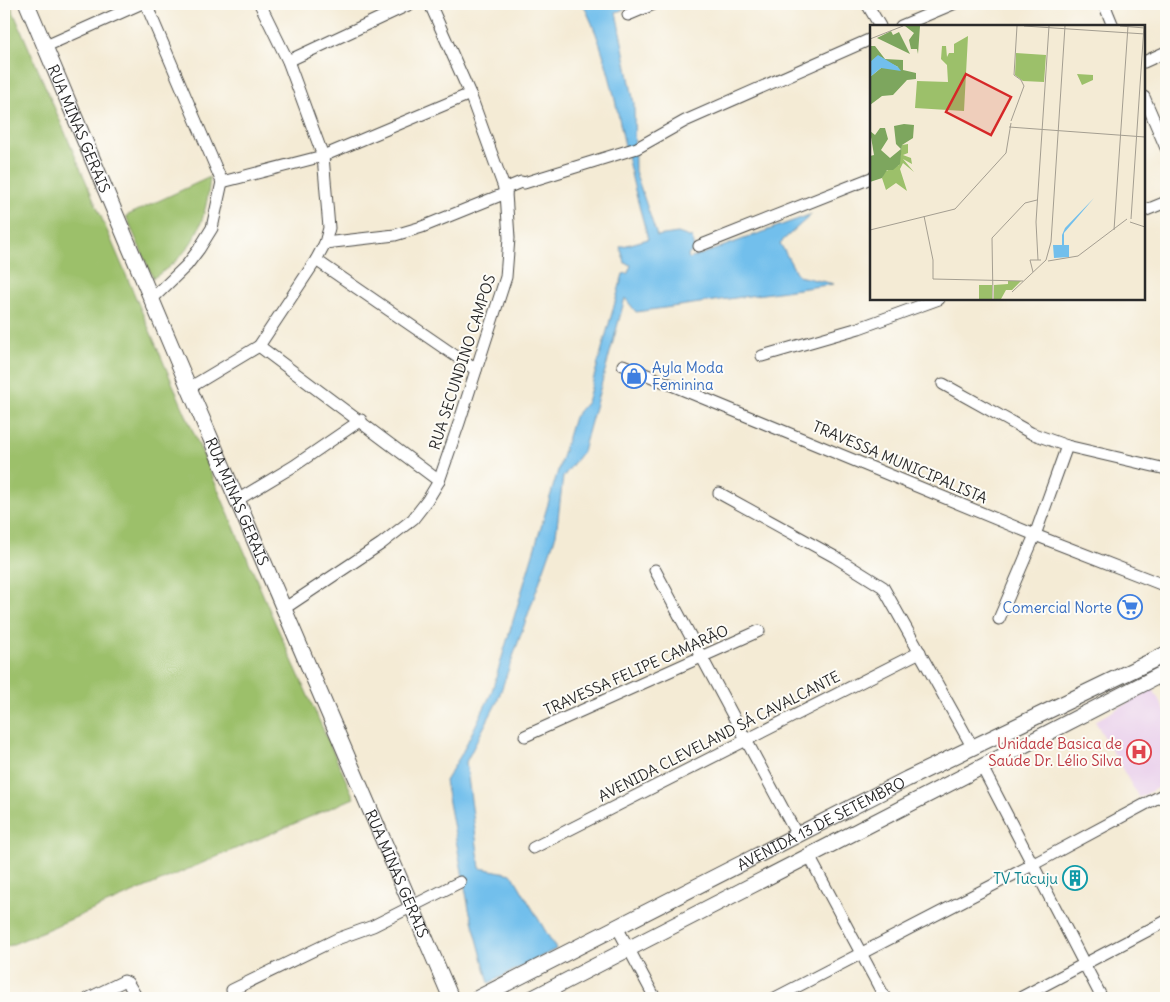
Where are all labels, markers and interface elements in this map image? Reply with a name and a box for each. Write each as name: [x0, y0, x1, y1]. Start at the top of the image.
inset map: [870, 25, 1145, 300]
street label: RUA MINAS GERAIS: [44, 61, 115, 195]
street label: RUA SECUNDINO CAMPOS: [425, 272, 499, 452]
place label: Ayla Moda Feminina: [652, 358, 724, 394]
shop icon: Ayla Moda Feminina: [621, 363, 647, 389]
street label: TRAVESSA MUNICIPALISTA: [810, 417, 991, 508]
street label: RUA MINAS GERAIS: [202, 434, 273, 568]
supermarket icon: Comercial Norte: [1117, 594, 1143, 620]
place label: Comercial Norte: [1002, 598, 1112, 617]
street label: TRAVESSA FELIPE CAMARÃO: [541, 621, 731, 719]
street label: AVENIDA CLEVELAND SÁ CAVALCANTE: [595, 666, 843, 805]
place label: Unidade Basica de Saúde Dr. Lélio Silva: [988, 734, 1122, 770]
hospital icon: Unidade Basica de Saúde Dr. Lélio Silva: [1126, 739, 1152, 765]
street label: AVENIDA 13 DE SETEMBRO: [734, 772, 908, 874]
street label: RUA MINAS GERAIS: [362, 806, 433, 940]
building icon: TV Tucuju: [1062, 865, 1088, 891]
place label: TV Tucuju: [993, 869, 1058, 888]

